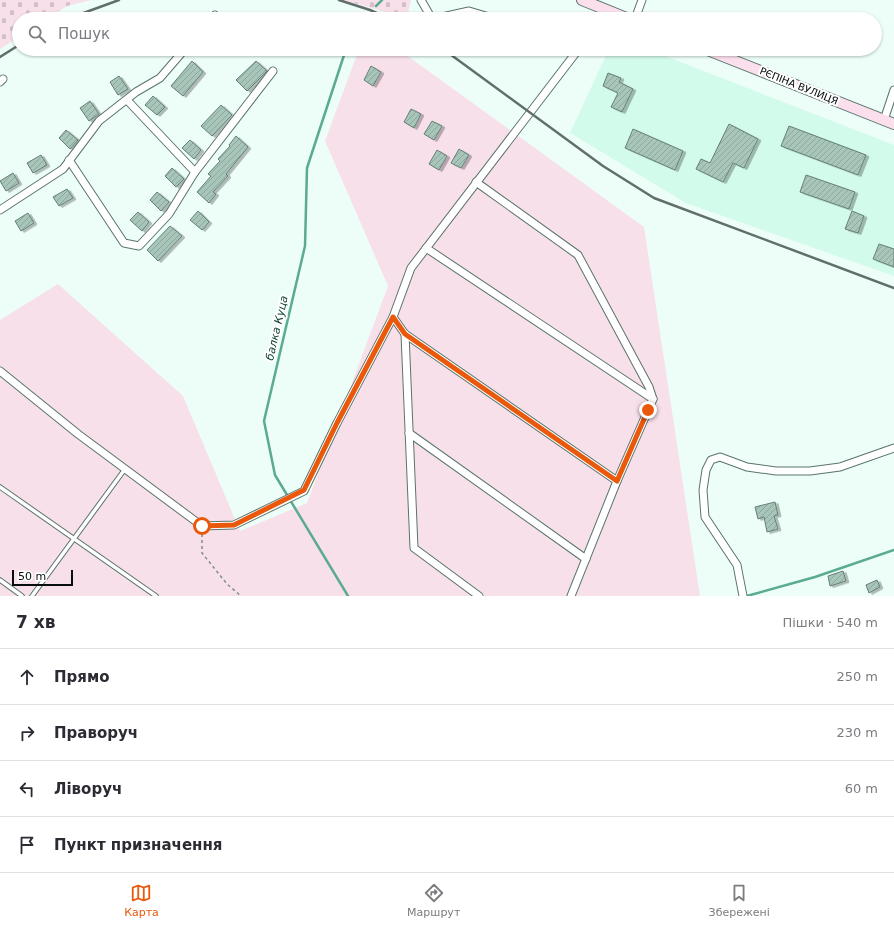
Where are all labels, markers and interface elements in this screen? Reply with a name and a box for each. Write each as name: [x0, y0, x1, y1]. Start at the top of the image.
search box: [12, 12, 882, 56]
icon: search: [26, 23, 48, 45]
text: Пошук: [58, 25, 110, 43]
street label: РЄПІНА ВУЛИЦЯ: [758, 65, 840, 107]
water label: балка Куца: [263, 294, 291, 362]
route end: [639, 401, 657, 419]
route start: [193, 517, 211, 535]
scale bar: [12, 568, 73, 587]
text: 50 m: [18, 570, 46, 583]
text: 7 хв: [16, 612, 55, 632]
text: Пішки · 540 m: [782, 615, 878, 630]
icon: ahead: [16, 666, 38, 688]
text: Прямо: [54, 668, 110, 686]
text: 250 m: [836, 669, 878, 684]
icon: right: [16, 722, 38, 744]
text: Праворуч: [54, 724, 138, 742]
text: 230 m: [836, 725, 878, 740]
icon: left: [16, 778, 38, 800]
text: Ліворуч: [54, 780, 122, 798]
text: 60 m: [845, 781, 878, 796]
icon: arrive: [16, 834, 38, 856]
text: Пункт призначення: [54, 836, 222, 854]
tab: Карта: [124, 882, 159, 919]
tab: Маршрут: [407, 882, 460, 919]
tab: Збережені: [709, 882, 770, 919]

